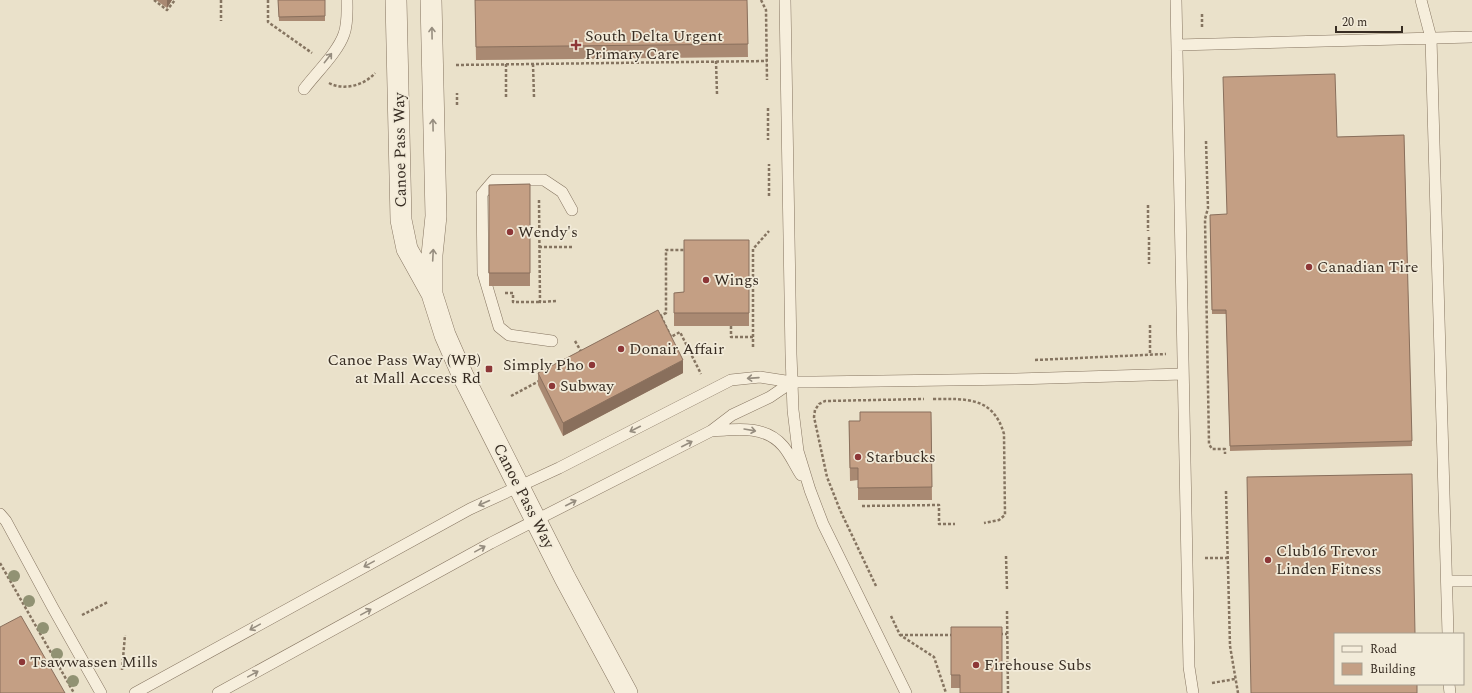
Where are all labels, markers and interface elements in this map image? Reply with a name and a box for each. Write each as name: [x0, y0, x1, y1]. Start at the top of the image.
scale bar: [1336, 8, 1402, 34]
text: 20 m: [1342, 13, 1367, 32]
place label: South Delta Urgent Primary Care: [585, 24, 723, 66]
one-way arrow: [428, 27, 436, 40]
marker: South Delta Urgent Primary Care: [570, 39, 582, 51]
one-way arrow: [324, 53, 333, 64]
street label: Canoe Pass Way: [387, 91, 413, 208]
one-way arrow: [430, 119, 437, 132]
place label: Wendy's: [518, 220, 578, 244]
marker: Wendy's: [505, 227, 515, 237]
one-way arrow: [429, 249, 436, 262]
place label: Canadian Tire: [1317, 255, 1418, 279]
marker: Canadian Tire: [1304, 262, 1314, 272]
place label: Wings: [714, 268, 759, 292]
marker: Wings: [701, 275, 711, 285]
place label: Donair Affair: [629, 337, 724, 361]
marker: Donair Affair: [616, 344, 626, 354]
place label: Canoe Pass Way (WB) at Mall Access Rd: [327, 348, 481, 390]
place label: Simply Pho: [503, 353, 584, 377]
marker: Simply Pho: [587, 360, 597, 370]
marker: Canoe Pass Way (WB) at Mall Access Rd: [484, 364, 494, 374]
place label: Subway: [560, 374, 615, 398]
one-way arrow: [747, 374, 760, 381]
marker: Subway: [547, 381, 557, 391]
one-way arrow: [630, 426, 642, 433]
one-way arrow: [743, 426, 756, 434]
street label: Canoe Pass Way: [487, 439, 561, 554]
one-way arrow: [680, 439, 692, 447]
place label: Starbucks: [866, 445, 936, 469]
marker: Starbucks: [853, 452, 863, 462]
one-way arrow: [565, 499, 577, 506]
one-way arrow: [478, 500, 490, 507]
place label: Club16 Trevor Linden Fitness: [1276, 539, 1382, 581]
one-way arrow: [474, 545, 486, 552]
marker: Club16 Trevor Linden Fitness: [1263, 555, 1273, 565]
one-way arrow: [363, 561, 375, 569]
one-way arrow: [360, 607, 372, 615]
one-way arrow: [249, 624, 261, 631]
legend: [1334, 633, 1464, 685]
text: Road: [1370, 640, 1397, 659]
place label: Tsawwassen Mills: [30, 650, 158, 674]
place label: Firehouse Subs: [984, 653, 1092, 677]
marker: Tsawwassen Mills: [17, 657, 27, 667]
marker: Firehouse Subs: [971, 660, 981, 670]
text: Building: [1370, 660, 1416, 679]
one-way arrow: [246, 670, 258, 678]

